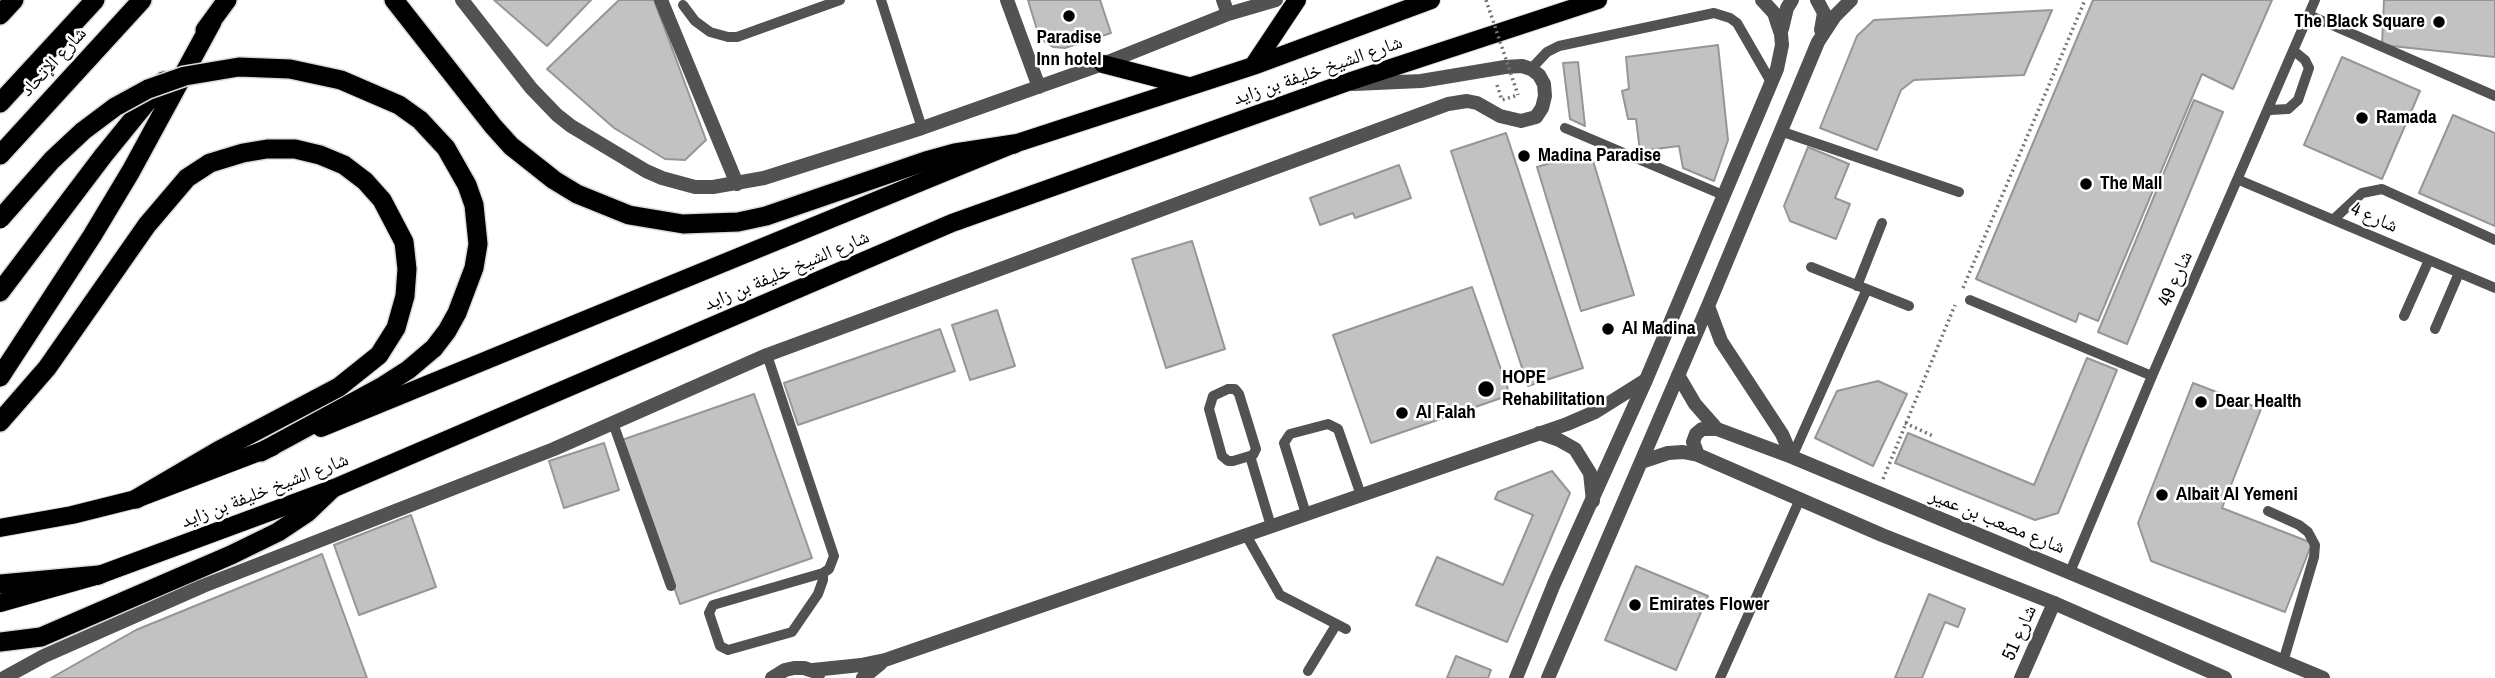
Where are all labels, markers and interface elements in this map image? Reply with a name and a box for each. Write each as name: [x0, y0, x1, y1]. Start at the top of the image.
marker: Paradise Inn hotel: [1061, 8, 1077, 24]
place label: The Black Square: [2294, 11, 2425, 33]
marker: The Black Square: [2431, 14, 2447, 30]
street label: شارع الإتحاد: [16, 23, 92, 101]
place label: Paradise Inn hotel: [1037, 27, 1101, 71]
street label: شارع الشيخ خليفة بن زايد: [1230, 31, 1406, 111]
place label: Ramada: [2376, 107, 2437, 129]
marker: Ramada: [2354, 110, 2370, 126]
place label: Madina Paradise: [1538, 145, 1661, 167]
marker: Madina Paradise: [1516, 148, 1532, 164]
place label: The Mall: [2100, 173, 2162, 195]
marker: The Mall: [2078, 176, 2094, 192]
street label: شارع 4: [2347, 198, 2401, 238]
street label: شارع الشيخ خليفة بن زايد: [701, 226, 873, 316]
street label: شارع 49: [2154, 248, 2198, 310]
place label: Al Madina: [1622, 318, 1696, 340]
marker: Al Madina: [1600, 321, 1616, 337]
place label: HOPE Rehabilitation: [1502, 367, 1605, 411]
marker: HOPE Rehabilitation: [1476, 379, 1496, 399]
place label: Dear Health: [2215, 391, 2302, 413]
marker: Dear Health: [2193, 394, 2209, 410]
place label: Al Falah: [1416, 402, 1476, 424]
marker: Al Falah: [1394, 405, 1410, 421]
street label: شارع الشيخ خليفة بن زايد: [178, 449, 352, 533]
street label: شارع مصعب بن عمير: [1926, 484, 2068, 560]
place label: Albait Al Yemeni: [2176, 484, 2298, 506]
marker: Albait Al Yemeni: [2154, 487, 2170, 503]
place label: Emirates Flower: [1649, 594, 1769, 616]
marker: Emirates Flower: [1627, 597, 1643, 613]
street label: شارع 51: [1998, 602, 2042, 664]

